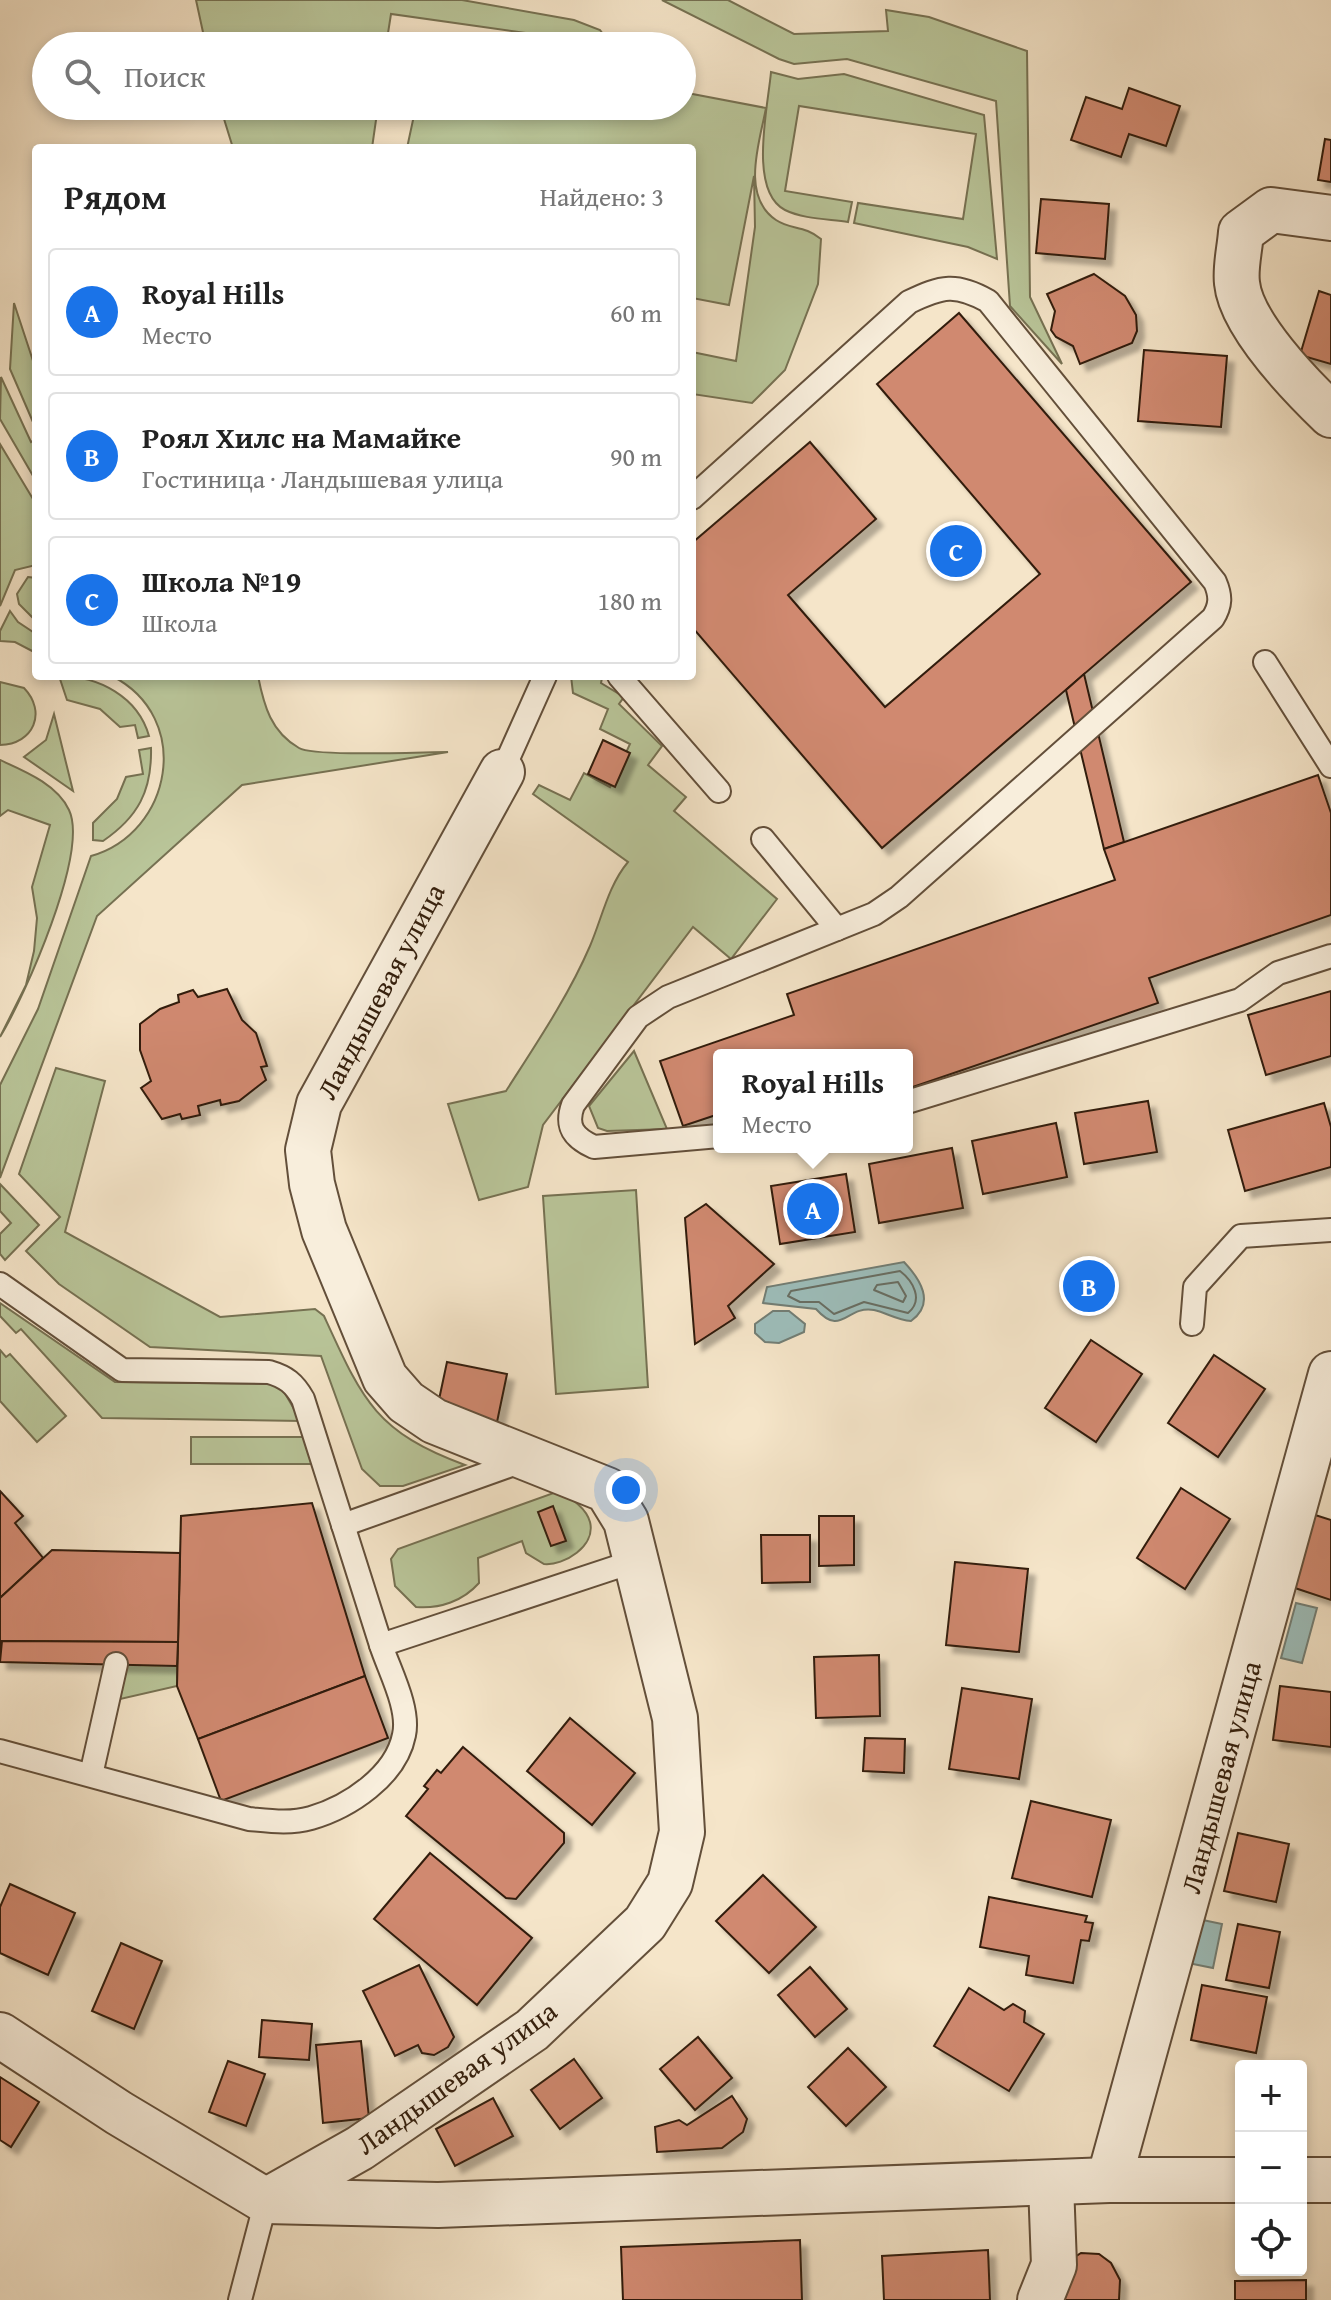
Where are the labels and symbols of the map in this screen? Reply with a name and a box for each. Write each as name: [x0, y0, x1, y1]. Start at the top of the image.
pin: C: [930, 521, 982, 581]
street label: Ландышевая улица: [306, 875, 455, 1106]
pin: A: [787, 1179, 839, 1239]
pin: B: [1063, 1256, 1115, 1316]
your location: [606, 1470, 646, 1510]
street label: Ландышевая улица: [1169, 1655, 1271, 1898]
street label: Ландышевая улица: [347, 1990, 565, 2164]

